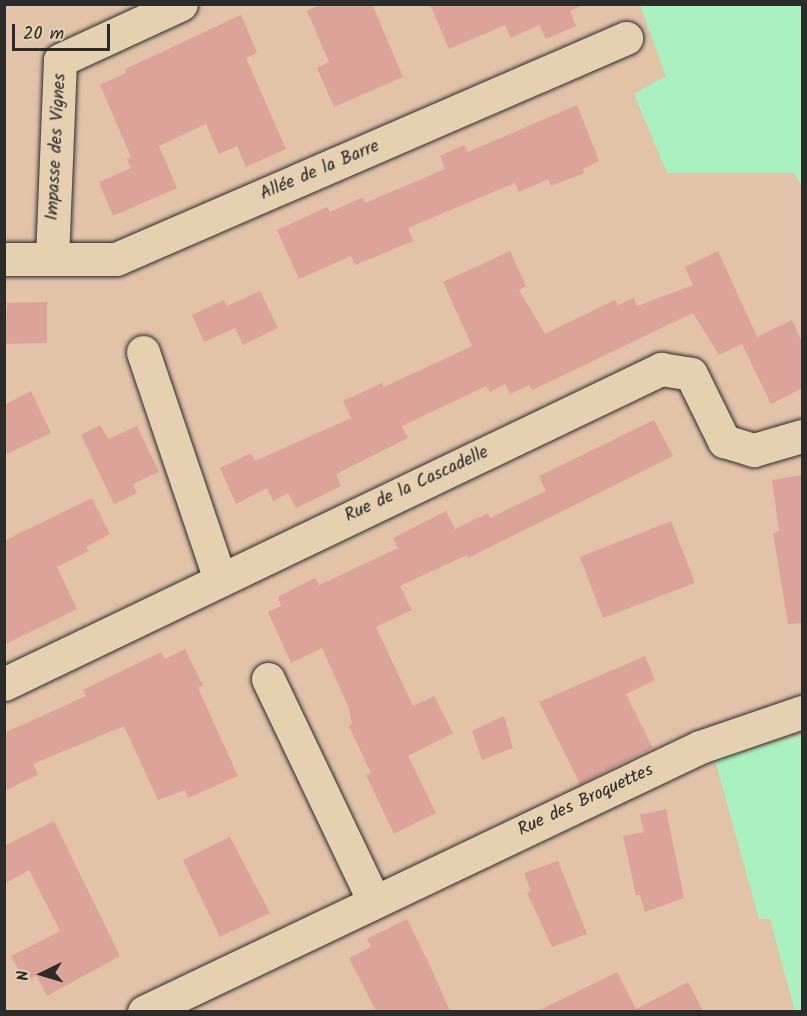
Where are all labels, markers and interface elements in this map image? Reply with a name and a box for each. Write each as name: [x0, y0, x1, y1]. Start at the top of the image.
scale bar: [15, 12, 112, 50]
text: 20 m: [23, 20, 64, 49]
street label: Impasse des Vignes: [42, 73, 72, 221]
street label: Allée de la Barre: [257, 136, 383, 206]
street label: Rue de la Cascadelle: [342, 442, 492, 528]
street label: Rue des Broquettes: [515, 760, 657, 842]
north arrow: [12, 944, 72, 1004]
text: N: [11, 969, 36, 982]

